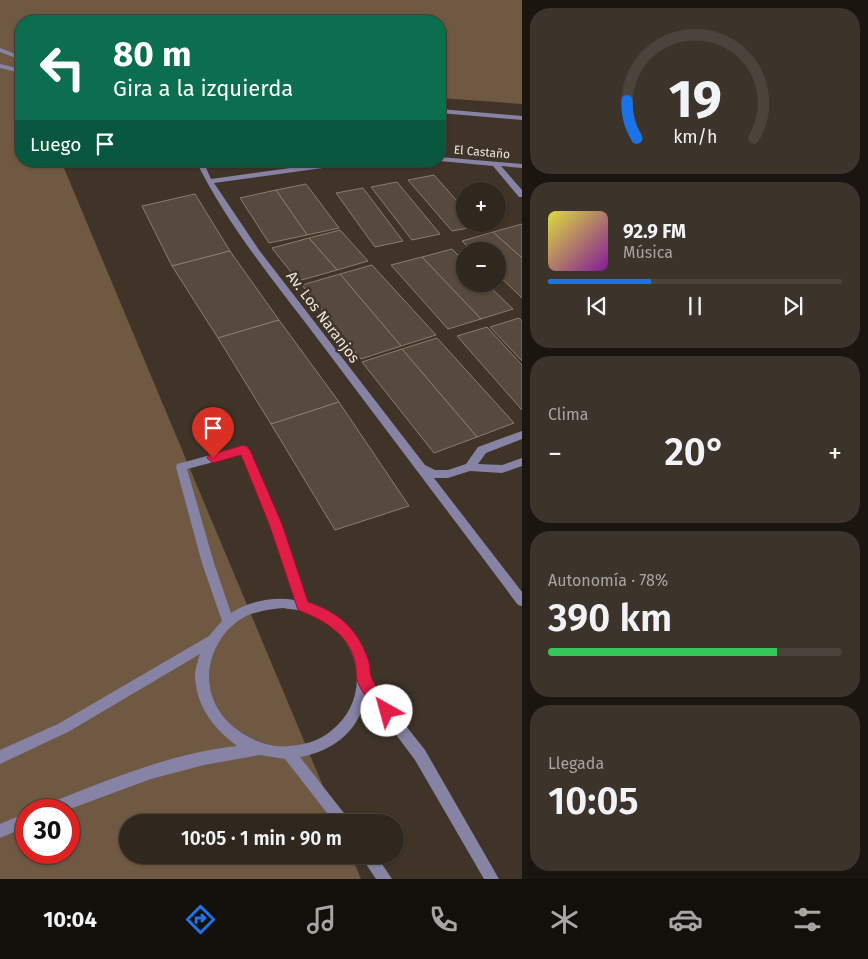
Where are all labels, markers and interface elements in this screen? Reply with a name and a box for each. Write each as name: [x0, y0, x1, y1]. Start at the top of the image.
text: 80 m: [113, 33, 192, 75]
icon: left: [30, 35, 95, 100]
text: 19: [668, 68, 722, 131]
text: Gira a la izquierda: [113, 75, 293, 102]
text: km/h: [673, 126, 717, 148]
icon: arrive: [91, 130, 119, 158]
text: Luego: [30, 133, 81, 156]
street label: El Castaño: [453, 143, 511, 161]
map controls: [456, 182, 506, 292]
button: +: [456, 182, 506, 232]
text: 92.9 FM: [623, 220, 686, 243]
button: −: [456, 242, 506, 292]
text: Música: [623, 243, 673, 262]
street label: Av. Los Naranjos: [283, 268, 363, 366]
icon: previous: [583, 292, 611, 320]
icon: pause: [681, 292, 709, 320]
icon: next: [779, 292, 807, 320]
text: Clima: [548, 405, 588, 424]
pin: [192, 407, 234, 458]
icon: arrive: [199, 414, 227, 442]
text: 20°: [664, 429, 726, 475]
text: −: [548, 437, 562, 470]
text: +: [828, 437, 842, 470]
text: Autonomía · 78%: [548, 571, 668, 590]
text: 390 km: [548, 595, 672, 641]
position arrow: [360, 684, 412, 736]
text: Llegada: [548, 754, 604, 773]
text: 10:05: [548, 778, 638, 824]
speed limit sign: 30: [15, 799, 80, 864]
text: 10:05 · 1 min · 90 m: [181, 827, 342, 850]
icon: directions: [183, 902, 218, 937]
icon: music: [304, 902, 339, 937]
icon: phone: [426, 902, 461, 937]
icon: climate: [547, 902, 582, 937]
icon: car: [668, 902, 703, 937]
icon: filters: [790, 902, 825, 937]
text: 10:04: [43, 906, 97, 933]

